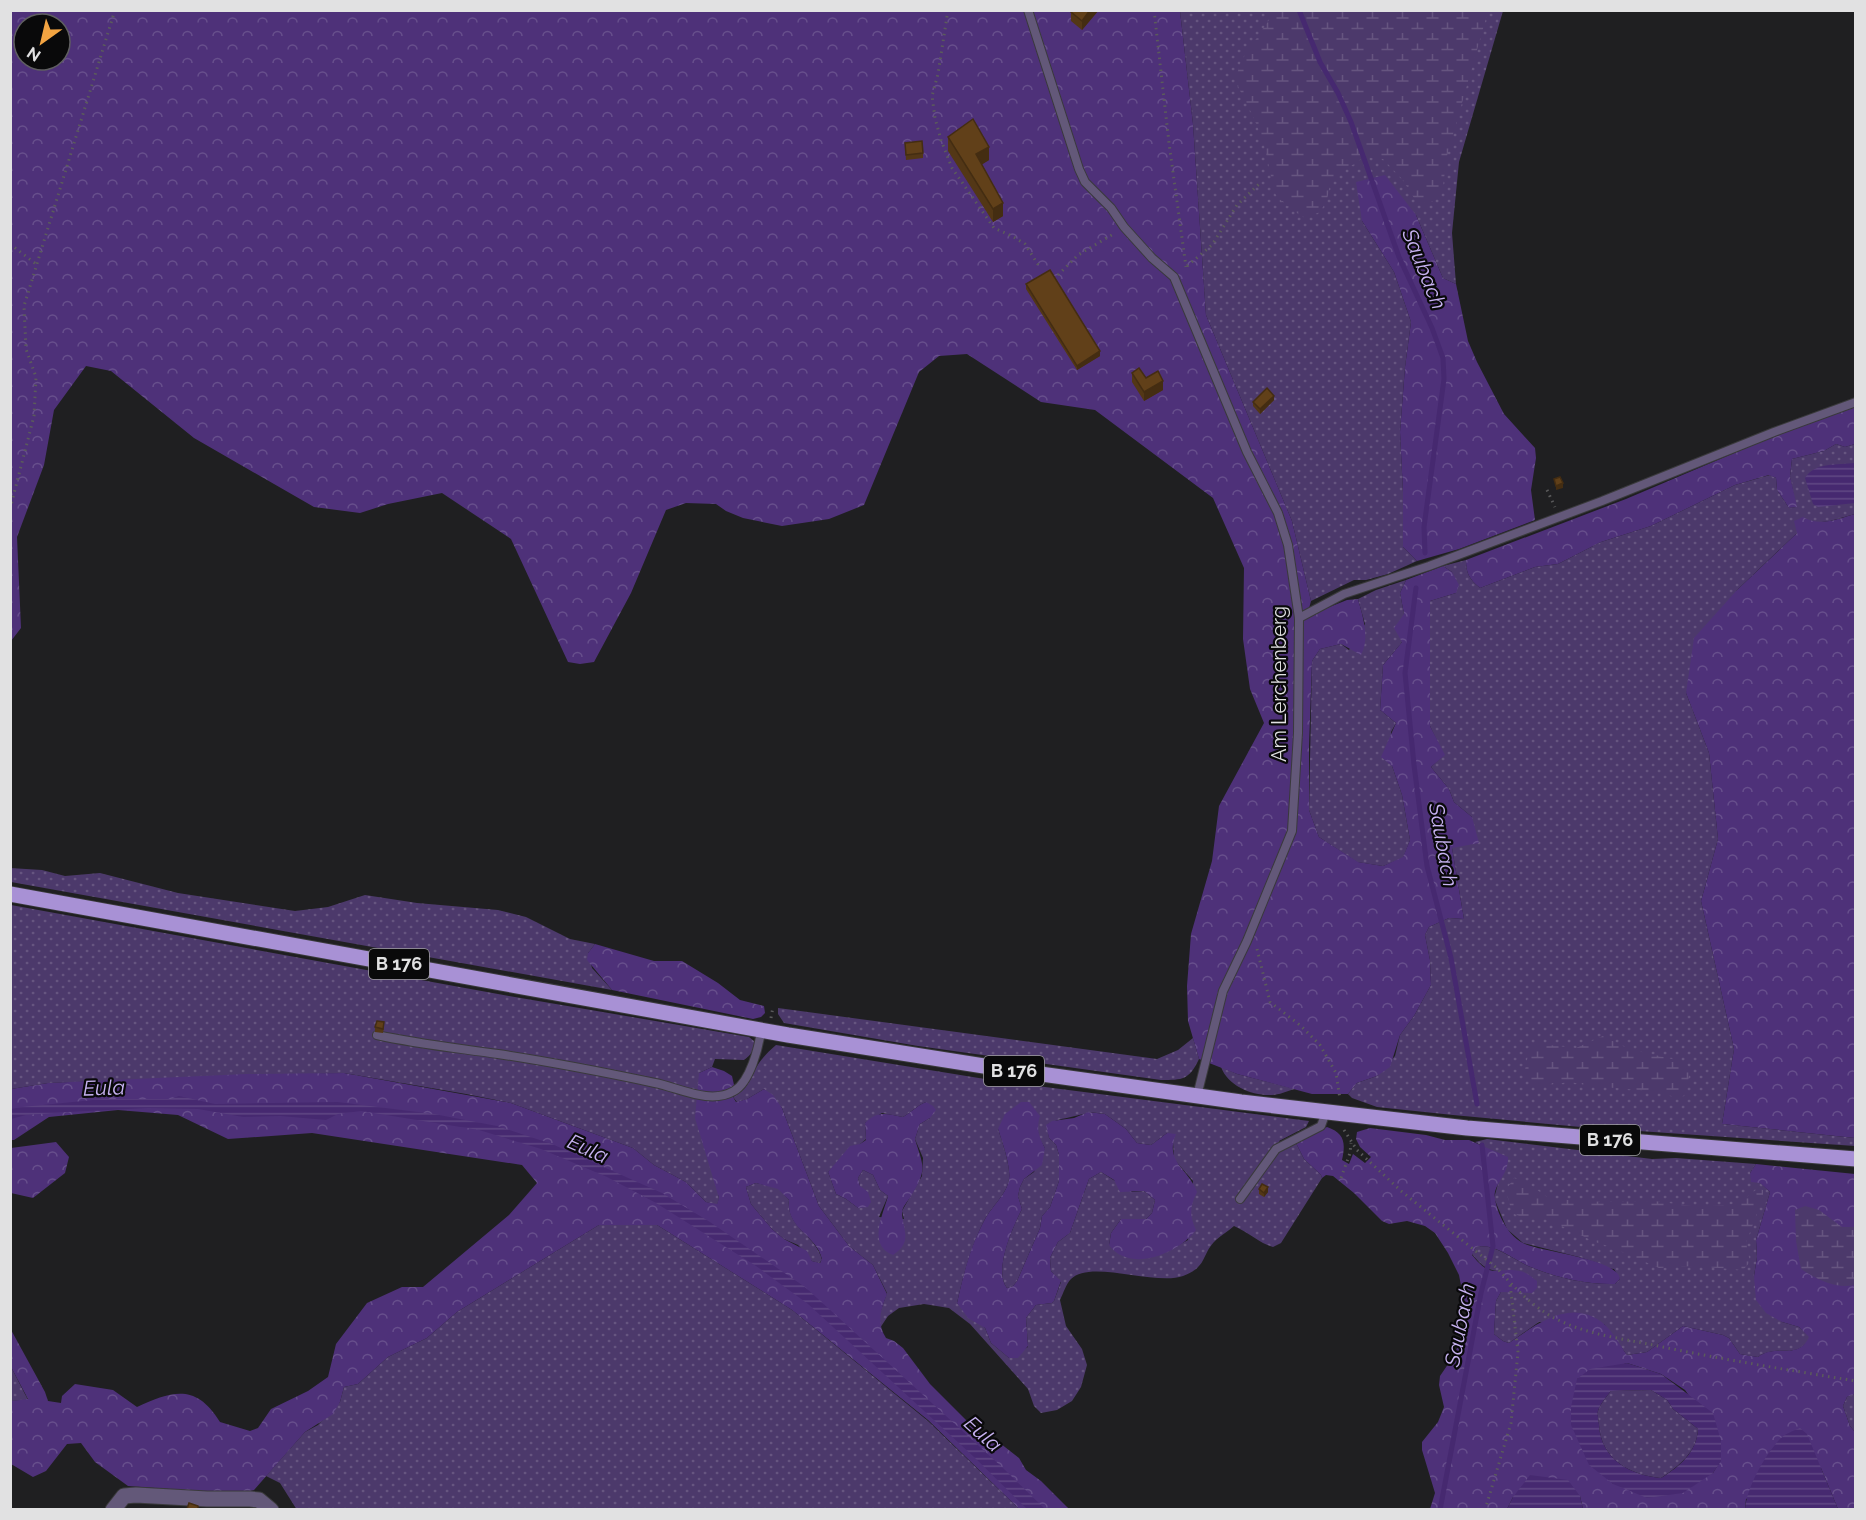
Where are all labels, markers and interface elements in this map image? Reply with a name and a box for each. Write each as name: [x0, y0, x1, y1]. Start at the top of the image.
north arrow: [12, 12, 72, 72]
text: N: [24, 43, 44, 65]
water label: Saubach: [1397, 224, 1452, 313]
street label: Am Lerchenberg: [1267, 606, 1291, 762]
water label: Saubach: [1424, 800, 1463, 889]
road number: B 176: [369, 949, 429, 979]
road number: B 176: [984, 1056, 1044, 1086]
water label: Eula: [83, 1074, 125, 1101]
road number: B 176: [1580, 1125, 1640, 1155]
water label: Eula: [564, 1129, 612, 1169]
water label: Saubach: [1439, 1281, 1480, 1370]
water label: Eula: [959, 1410, 1007, 1457]

